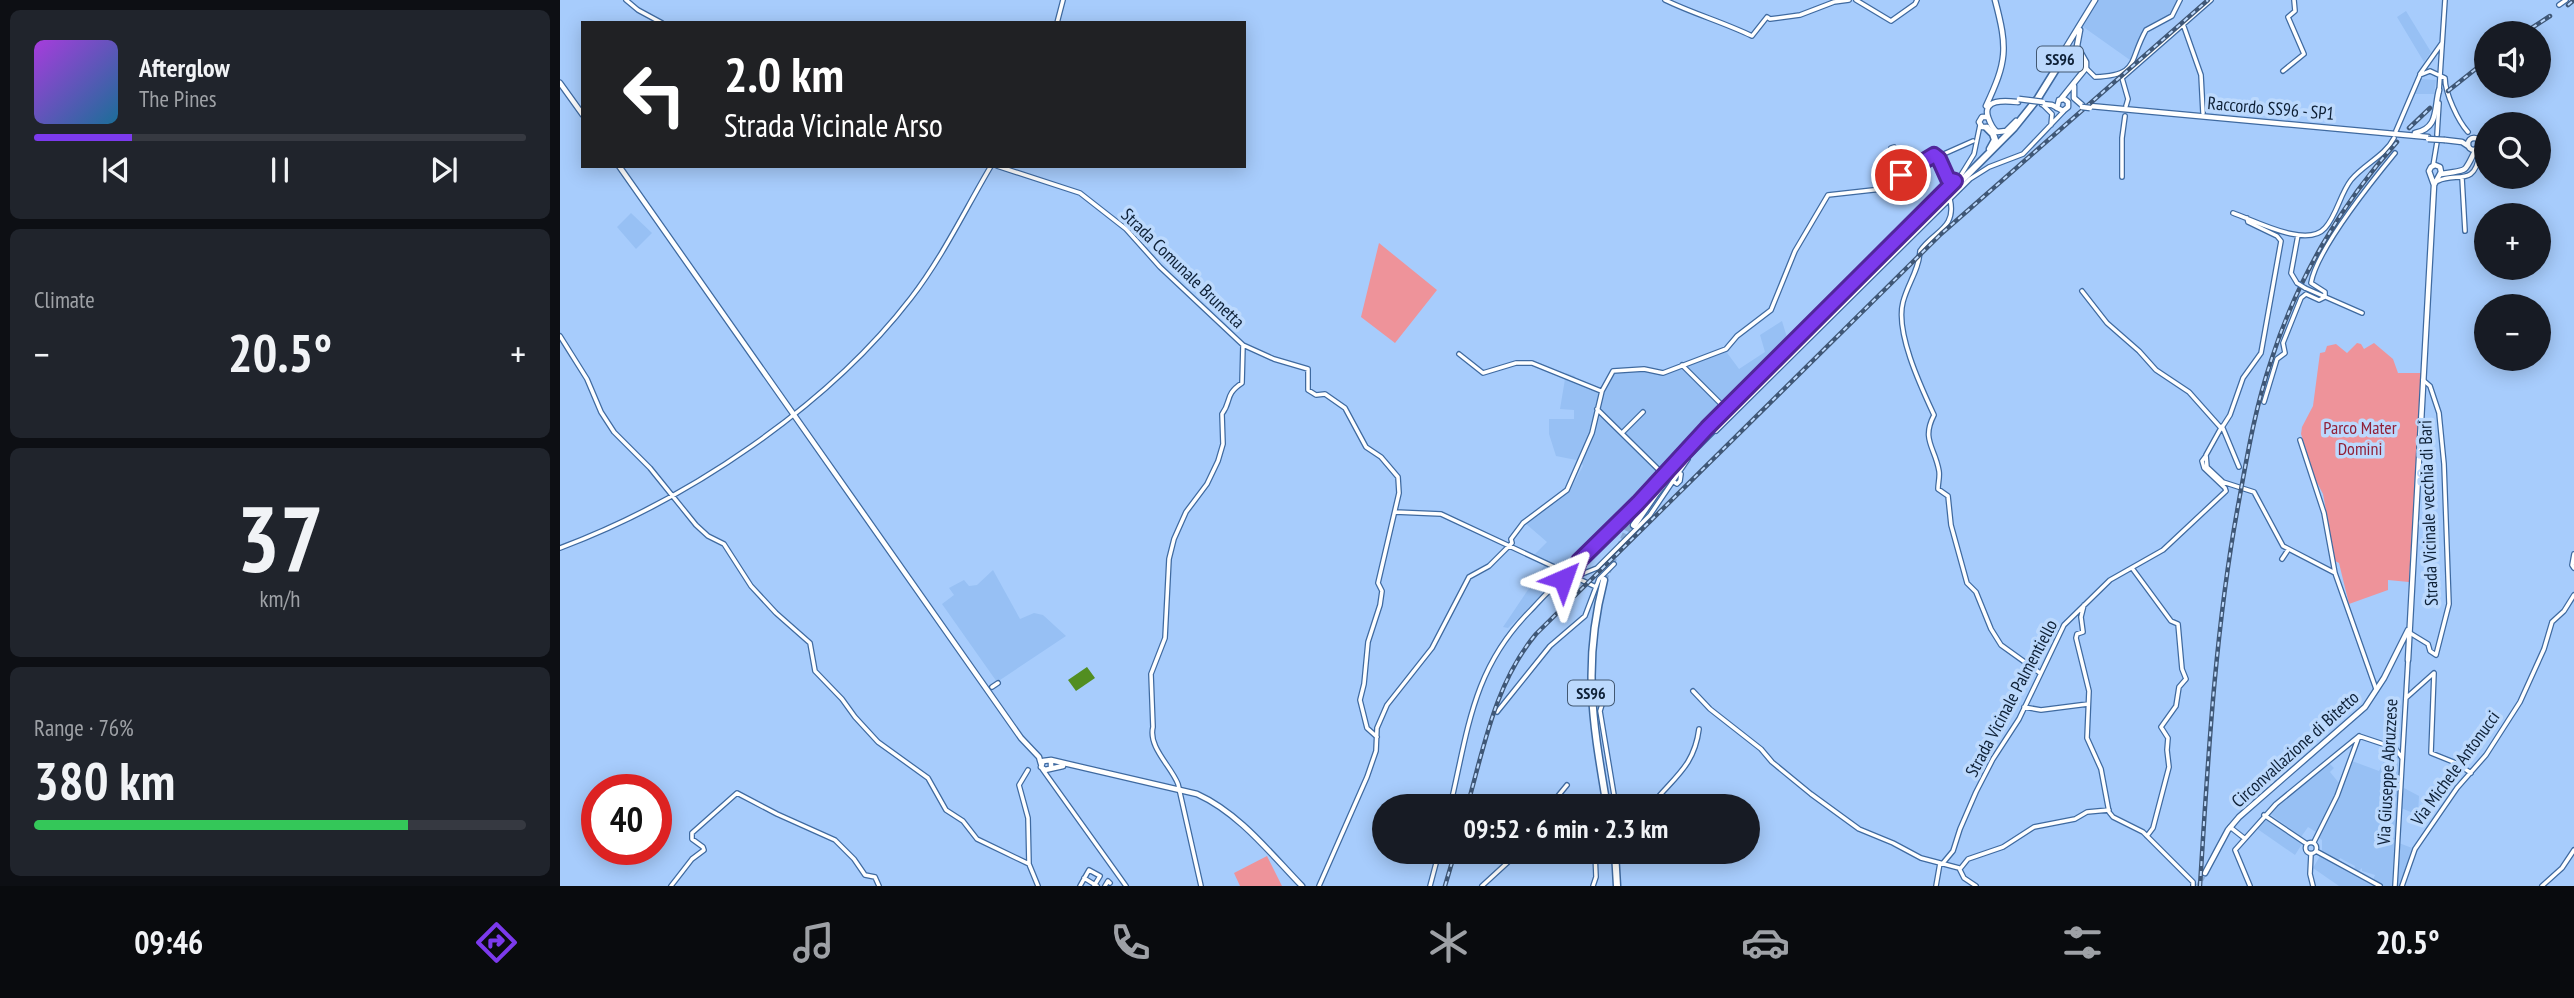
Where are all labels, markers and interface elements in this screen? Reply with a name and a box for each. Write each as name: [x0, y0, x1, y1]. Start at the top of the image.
map controls: [2474, 21, 2551, 371]
button: sound: [2474, 21, 2551, 98]
text: 2.0 km: [724, 42, 844, 106]
road number: SS96: [2037, 46, 2083, 72]
icon: left: [609, 49, 700, 140]
text: Afterglow: [139, 51, 230, 84]
text: The Pines: [139, 84, 217, 113]
street label: Raccordo SS96 - SP1: [2207, 91, 2335, 125]
text: Strada Vicinale Arso: [724, 104, 943, 146]
button: search: [2474, 112, 2551, 189]
pin: [1871, 145, 1931, 205]
icon: previous: [97, 151, 135, 189]
icon: pause: [261, 151, 299, 189]
icon: next: [425, 151, 463, 189]
icon: arrive: [1882, 156, 1920, 194]
street label: Strada Comunale Brunetta: [1116, 203, 1250, 333]
button: +: [2474, 203, 2551, 280]
text: Climate: [34, 285, 95, 314]
button: −: [2474, 294, 2551, 371]
text: 20.5°: [228, 319, 332, 386]
text: −: [34, 329, 50, 378]
text: +: [510, 329, 526, 378]
park label: Parco Mater Domini: [2323, 416, 2397, 460]
street label: Strada Vicinale vecchia di Bari: [2413, 420, 2443, 606]
text: 37: [237, 479, 324, 597]
position arrow: [1526, 542, 1600, 616]
text: km/h: [260, 584, 300, 613]
street label: Strada Vicinale Palmentiello: [1960, 615, 2062, 781]
road number: SS96: [1568, 680, 1614, 706]
street label: Circonvallazione di Bitetto: [2227, 686, 2364, 812]
street label: Via Giuseppe Abruzzese: [2372, 698, 2402, 847]
street label: Via Michele Antonucci: [2405, 706, 2504, 831]
text: Range · 76%: [34, 713, 134, 742]
text: 380 km: [34, 747, 175, 814]
speed limit sign: 40: [581, 774, 672, 865]
text: 09:52 · 6 min · 2.3 km: [1464, 812, 1668, 845]
icon: directions: [472, 918, 521, 967]
icon: music: [789, 918, 838, 967]
icon: phone: [1106, 918, 1155, 967]
icon: climate: [1424, 918, 1473, 967]
icon: car: [1741, 918, 1790, 967]
icon: filters: [2058, 918, 2107, 967]
text: 09:46: [134, 921, 203, 963]
text: 20.5°: [2375, 921, 2440, 963]

